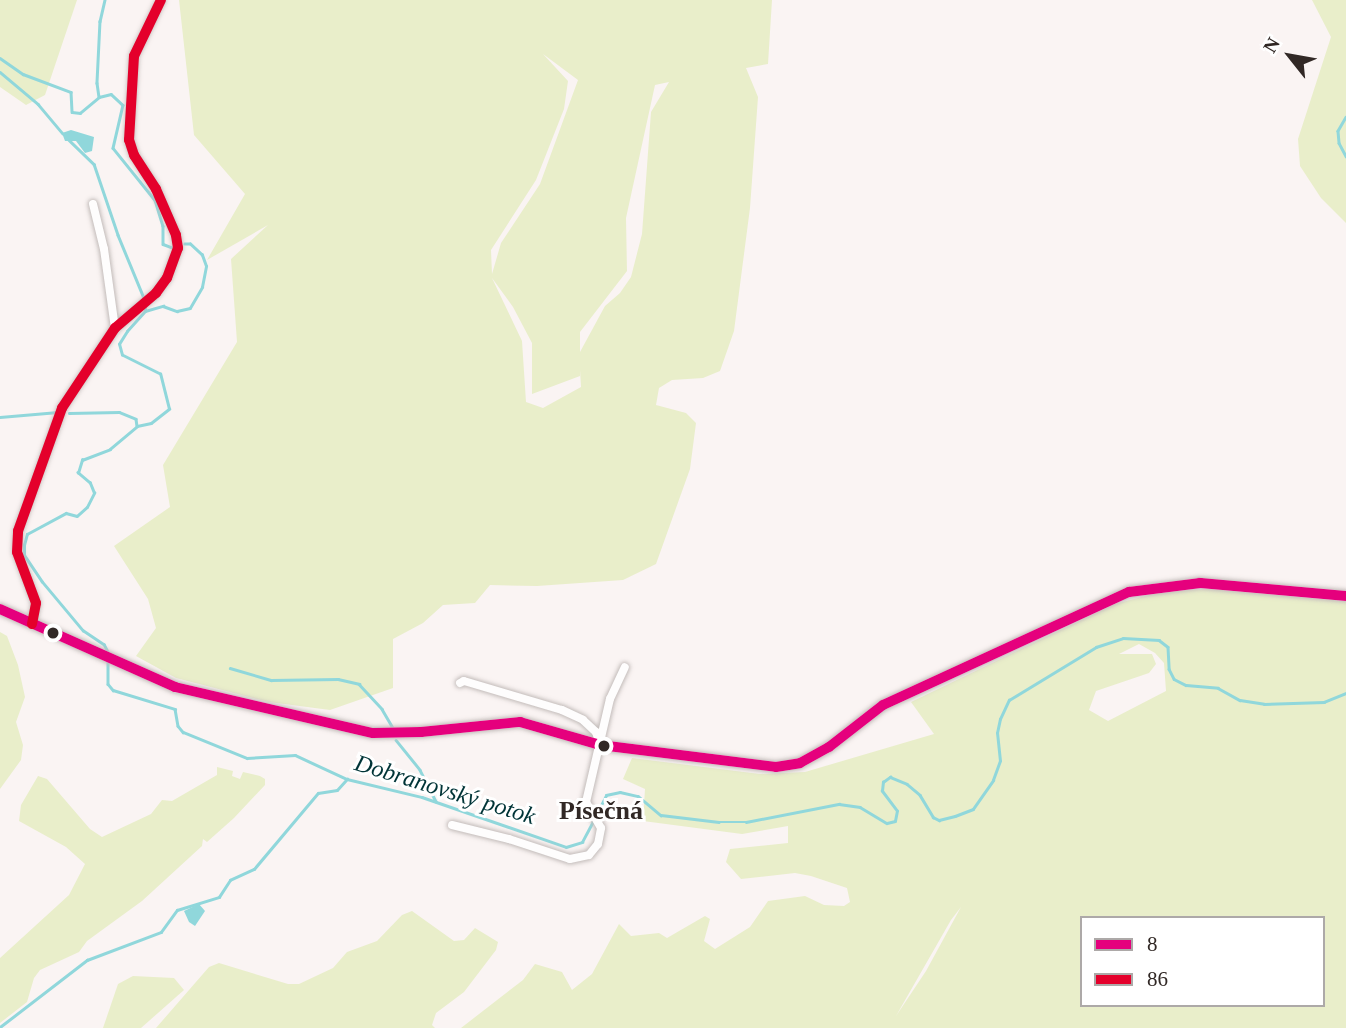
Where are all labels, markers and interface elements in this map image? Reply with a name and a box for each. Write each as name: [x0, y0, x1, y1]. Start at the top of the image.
north arrow: [1255, 21, 1325, 91]
text: N: [1259, 34, 1284, 56]
unlabelled marker: [46, 626, 60, 640]
unlabelled marker: [597, 739, 611, 753]
water label: Dobranovský potok: [351, 749, 539, 831]
district label: Písečná: [559, 795, 643, 827]
legend: [1080, 916, 1325, 1007]
text: 8: [1147, 932, 1158, 956]
text: 86: [1147, 967, 1168, 991]

